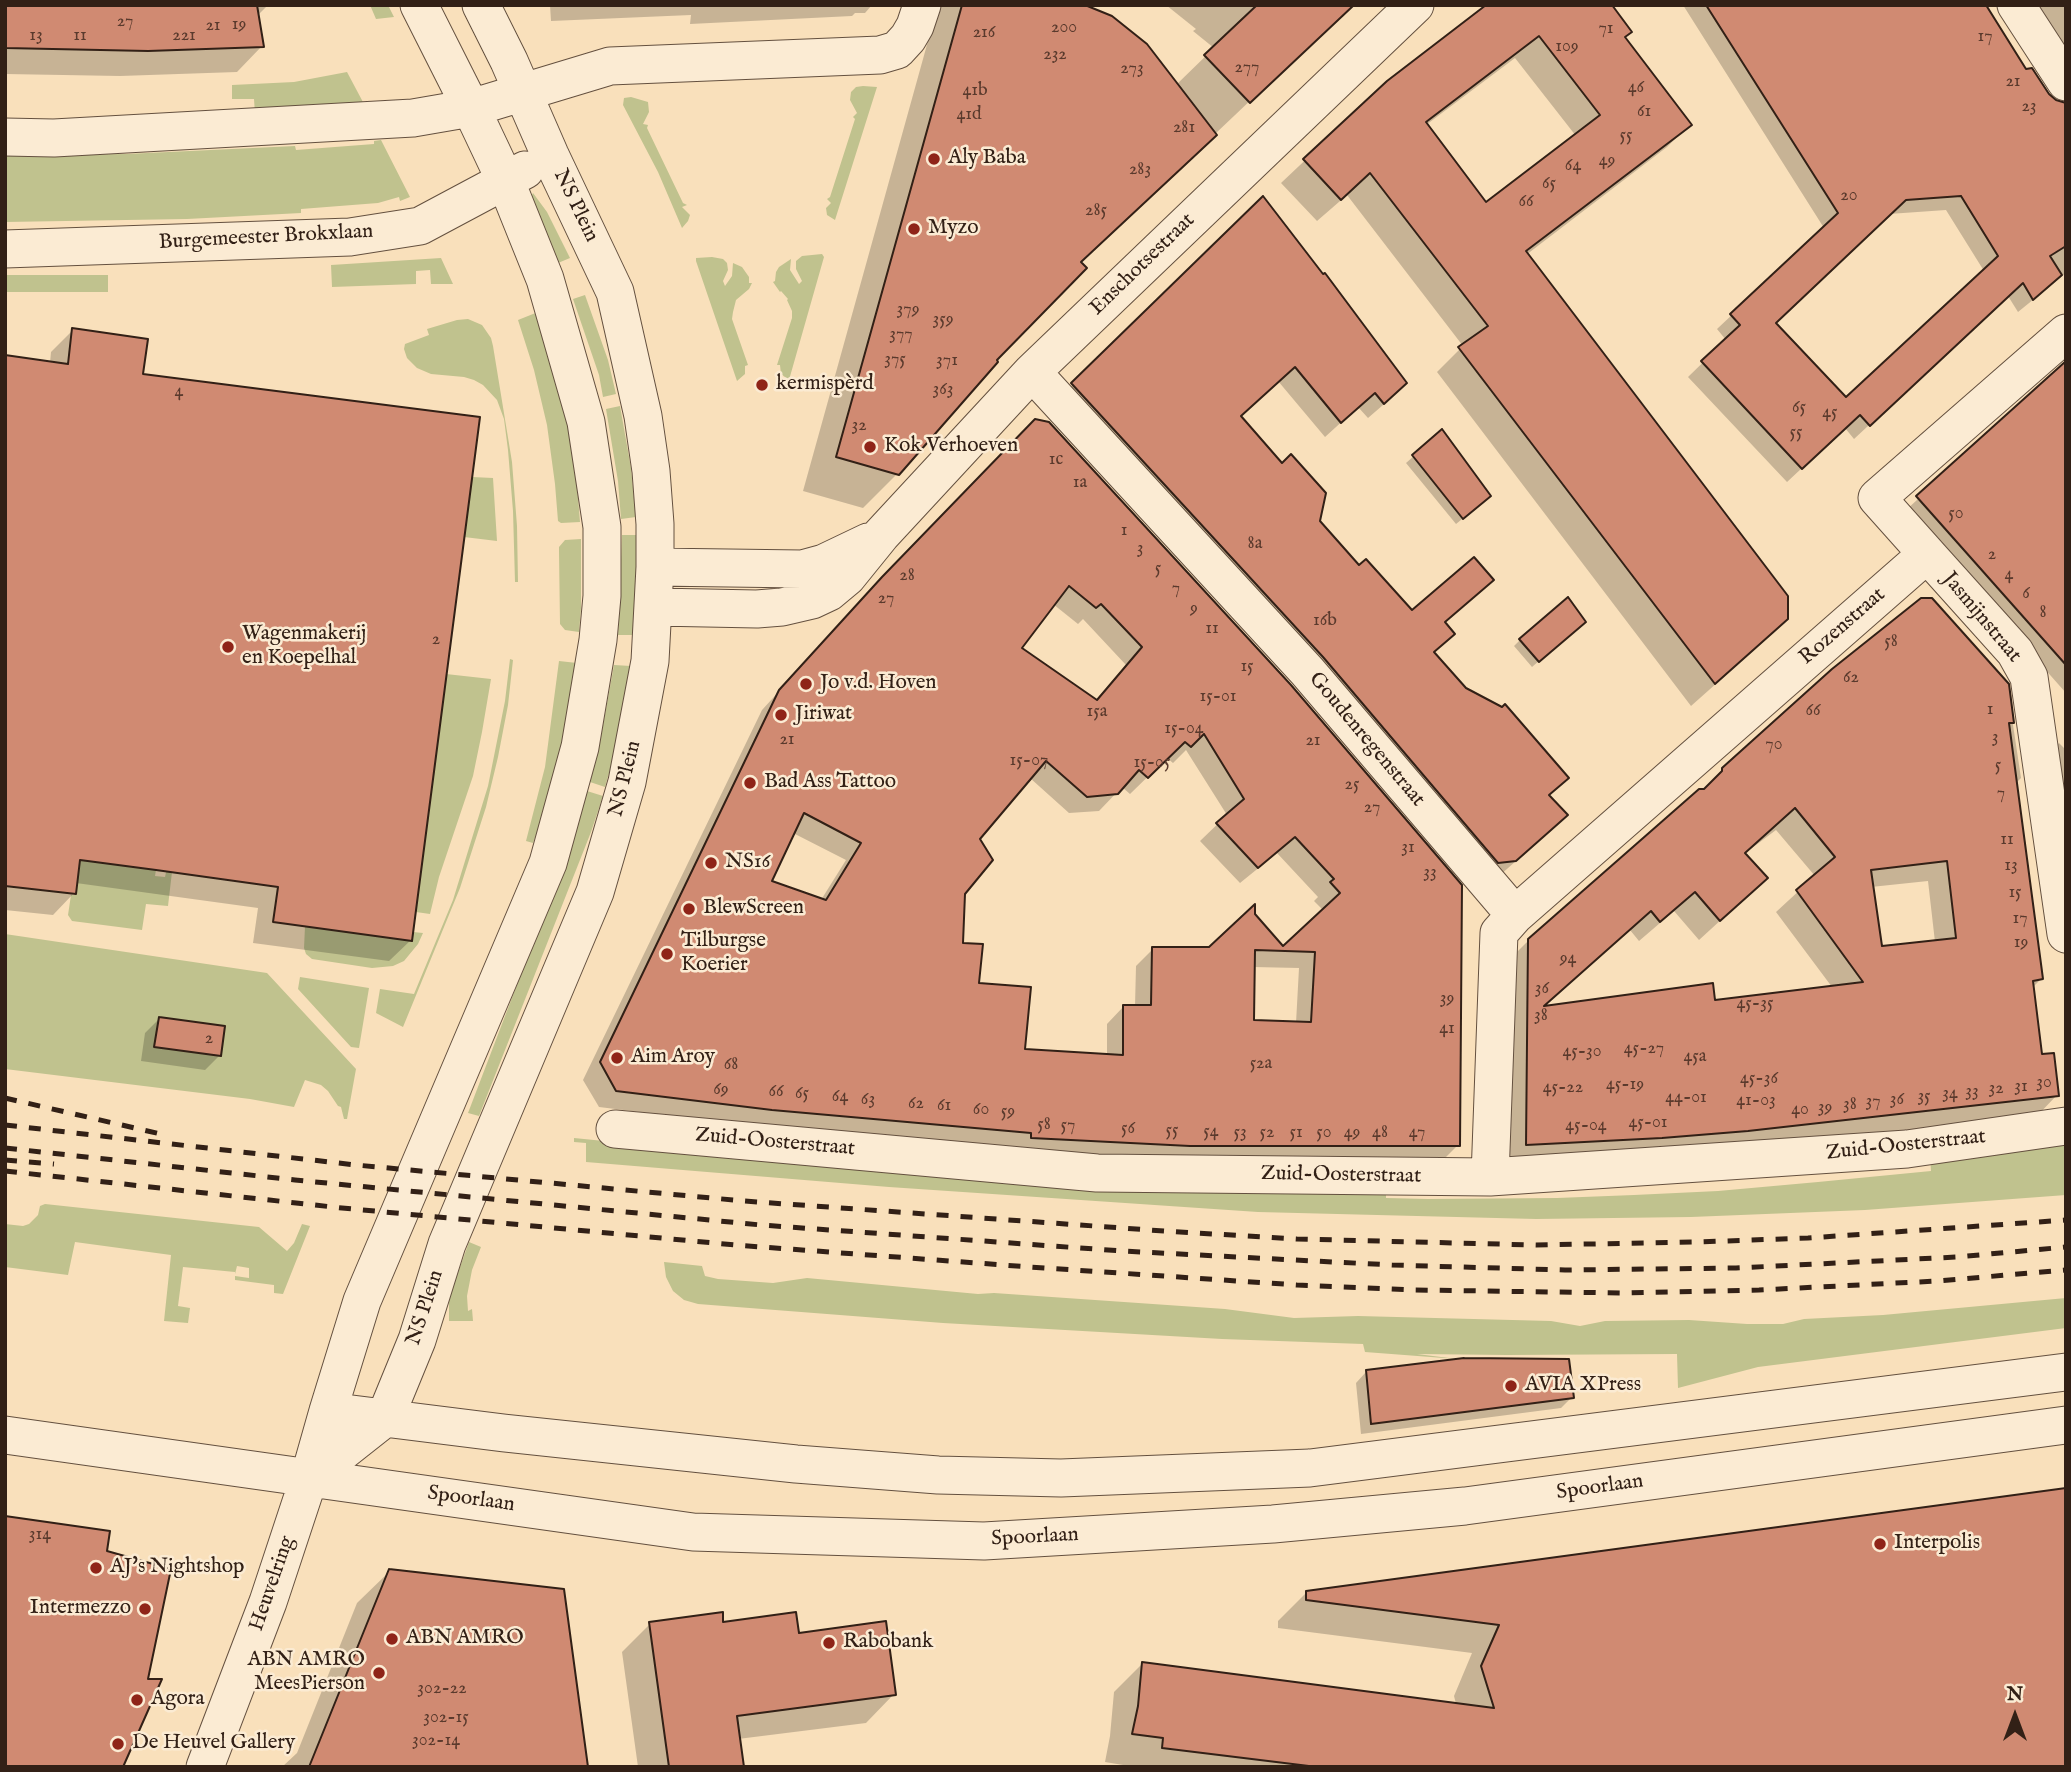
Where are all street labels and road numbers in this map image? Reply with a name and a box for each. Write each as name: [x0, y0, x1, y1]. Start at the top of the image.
street label: NS Plein: [547, 166, 603, 246]
street label: Enschotsestraat: [1085, 209, 1201, 321]
street label: Burgemeester Brokxlaan: [158, 220, 374, 256]
street label: Jasmijnstraat: [1936, 568, 2026, 668]
street label: Rozenstraat: [1795, 583, 1891, 671]
street label: Goudenregenstraat: [1302, 668, 1430, 812]
street label: NS Plein: [604, 738, 648, 820]
street label: Zuid-Oosterstraat: [694, 1123, 856, 1163]
street label: Zuid-Oosterstraat: [1825, 1125, 1987, 1167]
street label: Zuid-Oosterstraat: [1261, 1162, 1421, 1190]
street label: NS Plein: [402, 1267, 450, 1349]
street label: Spoorlaan: [1555, 1469, 1645, 1507]
street label: Spoorlaan: [426, 1481, 516, 1519]
street label: Spoorlaan: [991, 1523, 1079, 1553]
street label: Heuvelring: [245, 1533, 301, 1635]

